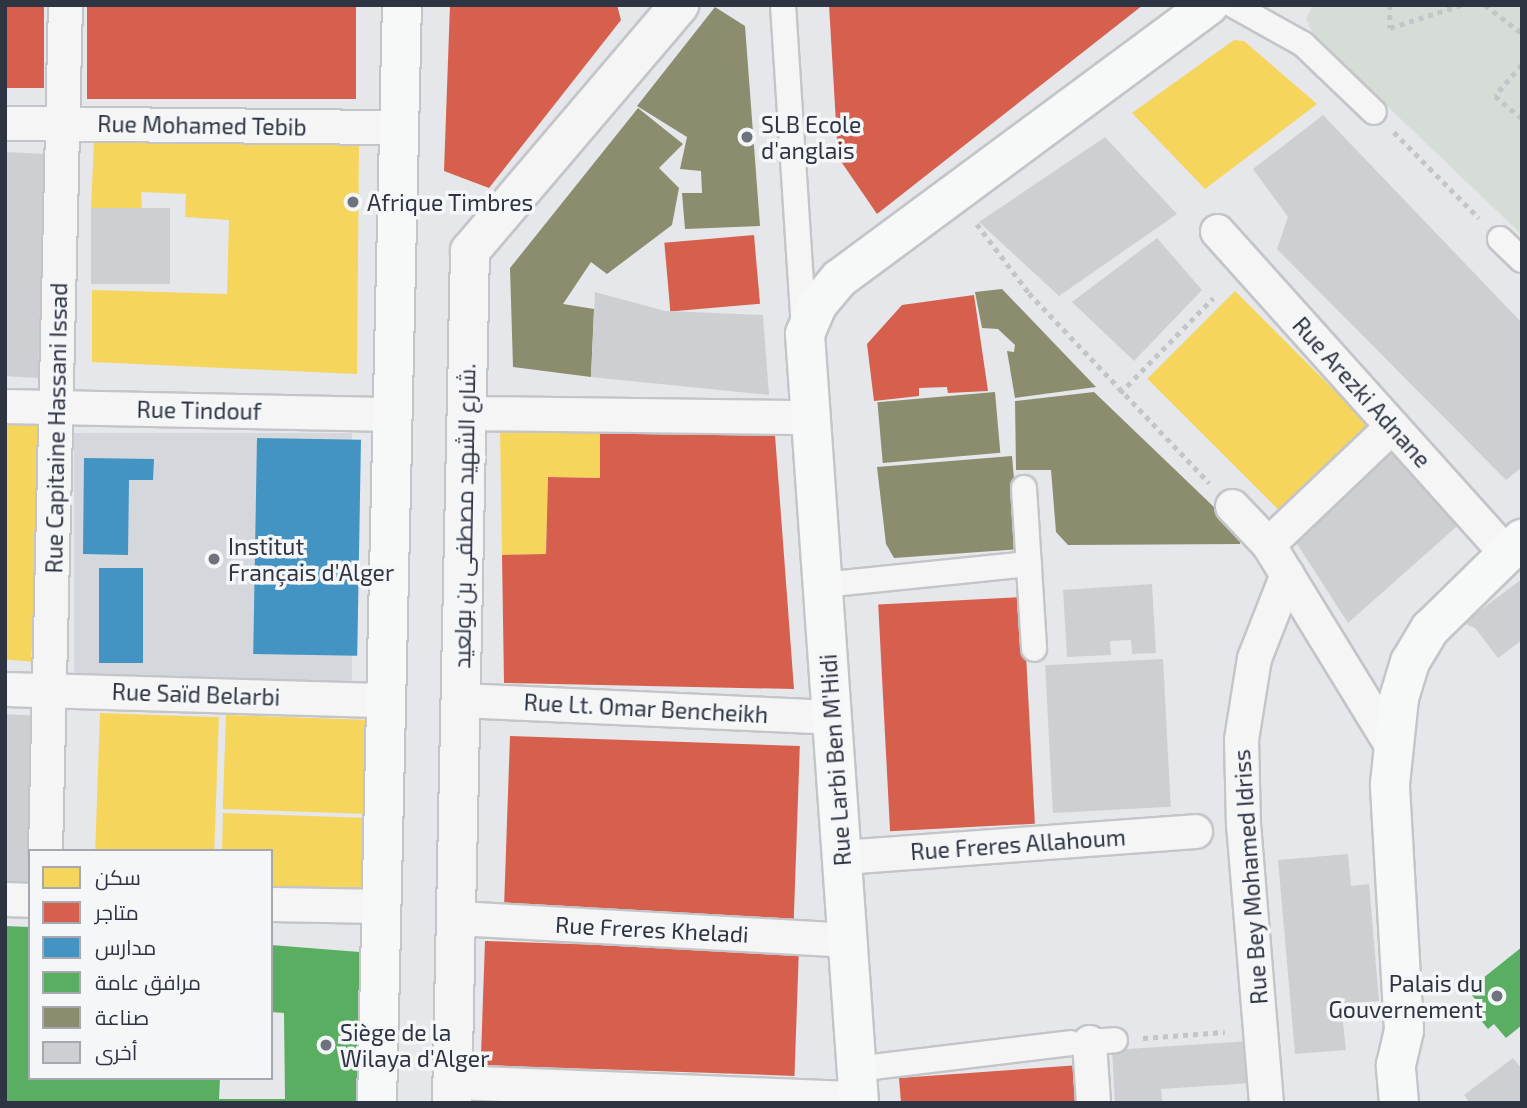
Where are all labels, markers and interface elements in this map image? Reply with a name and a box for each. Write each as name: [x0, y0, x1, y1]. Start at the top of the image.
street label: Rue Mohamed Tebib: [97, 109, 307, 141]
place label: SLB Ecole d'anglais: [761, 110, 861, 164]
marker: SLB Ecole d'anglais: [739, 129, 755, 145]
place label: Afrique Timbres: [367, 188, 534, 216]
marker: Afrique Timbres: [345, 194, 361, 210]
street label: Rue Capitaine Hassani Issad: [40, 282, 72, 574]
street label: Rue Arezki Adnane: [1287, 311, 1437, 473]
street label: شارع الشهيد مصطفى بن بولعيد.: [448, 363, 480, 669]
street label: Rue Tindouf: [136, 395, 262, 425]
place label: Institut Français d'Alger: [228, 532, 394, 586]
marker: Institut Français d'Alger: [206, 551, 222, 567]
street label: Rue Larbi Ben M'Hidi: [814, 653, 856, 867]
street label: Rue Saïd Belarbi: [111, 677, 281, 711]
street label: Rue Lt. Omar Bencheikh: [523, 688, 769, 728]
street label: Rue Bey Mohamed Idriss: [1227, 748, 1273, 1006]
street label: Rue Freres Allahoum: [909, 823, 1127, 865]
legend: [28, 849, 273, 1080]
text: سكن: [95, 864, 141, 889]
text: متاجر: [95, 899, 139, 924]
street label: Rue Freres Kheladi: [555, 910, 749, 948]
text: مدارس: [95, 934, 156, 959]
text: مرافق عامة: [95, 969, 201, 994]
place label: Palais du Gouvernement: [1328, 969, 1483, 1023]
marker: Palais du Gouvernement: [1489, 988, 1505, 1004]
text: صناعة: [95, 1004, 149, 1029]
place label: Siège de la Wilaya d'Alger: [340, 1018, 489, 1072]
marker: Siège de la Wilaya d'Alger: [318, 1037, 334, 1053]
text: أخرى: [95, 1039, 137, 1064]

